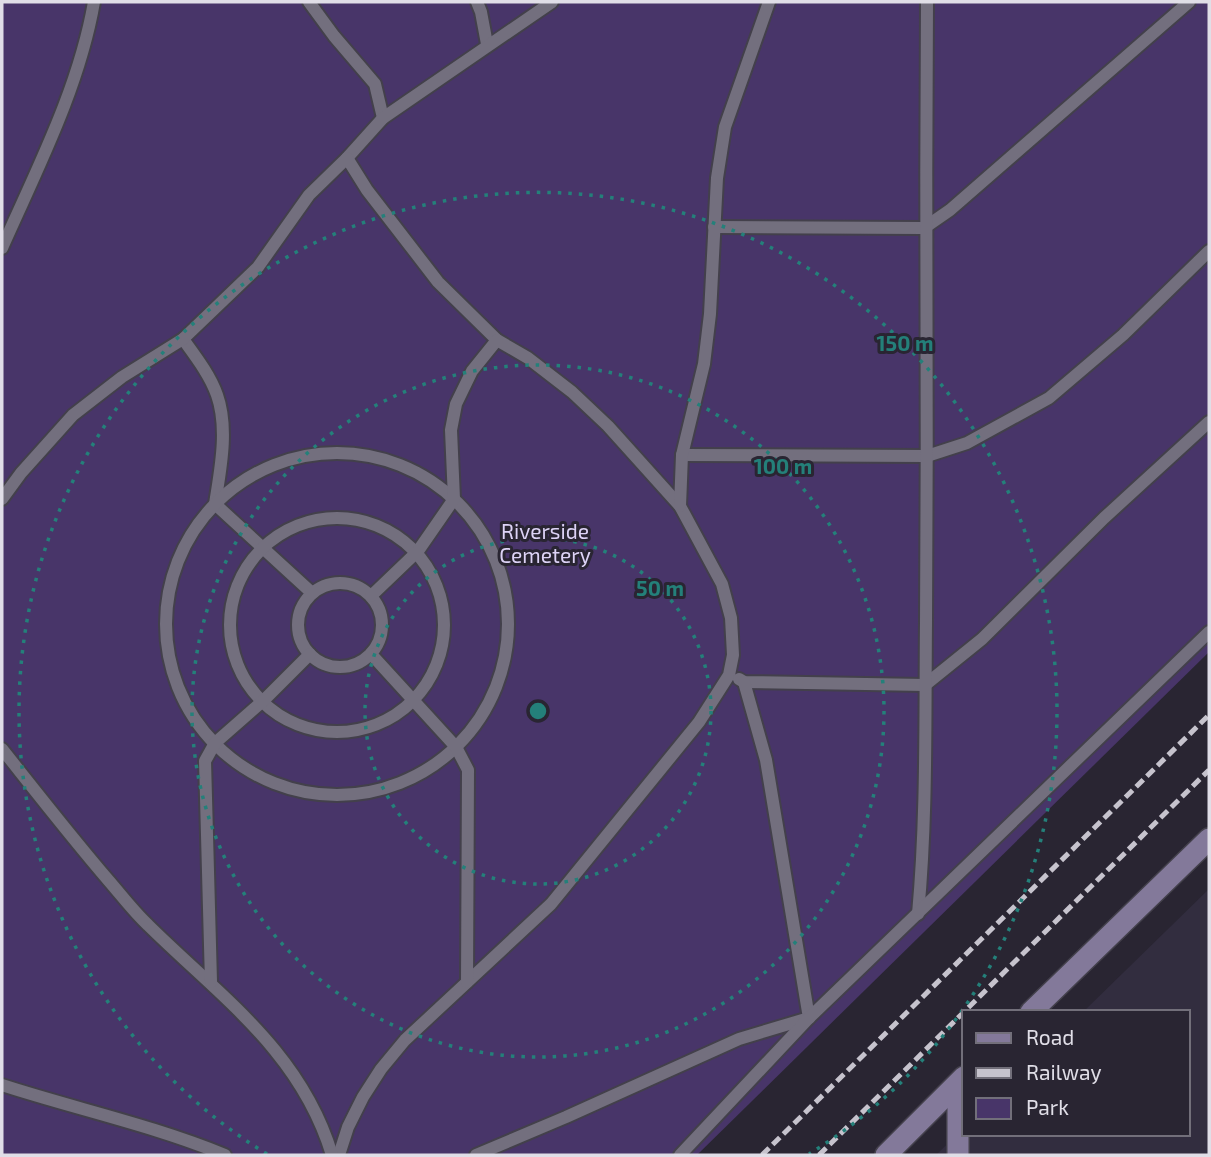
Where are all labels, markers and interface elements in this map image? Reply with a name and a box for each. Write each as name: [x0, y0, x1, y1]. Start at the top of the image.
text: 150 m: [877, 330, 933, 355]
text: 100 m: [754, 453, 812, 478]
park label: Riverside Cemetery: [499, 518, 591, 567]
text: 50 m: [636, 575, 684, 600]
centre of rings: [526, 699, 550, 723]
legend: [962, 1010, 1190, 1136]
text: Road: [1026, 1024, 1074, 1049]
text: Railway: [1026, 1059, 1102, 1084]
text: Park: [1026, 1094, 1069, 1119]

